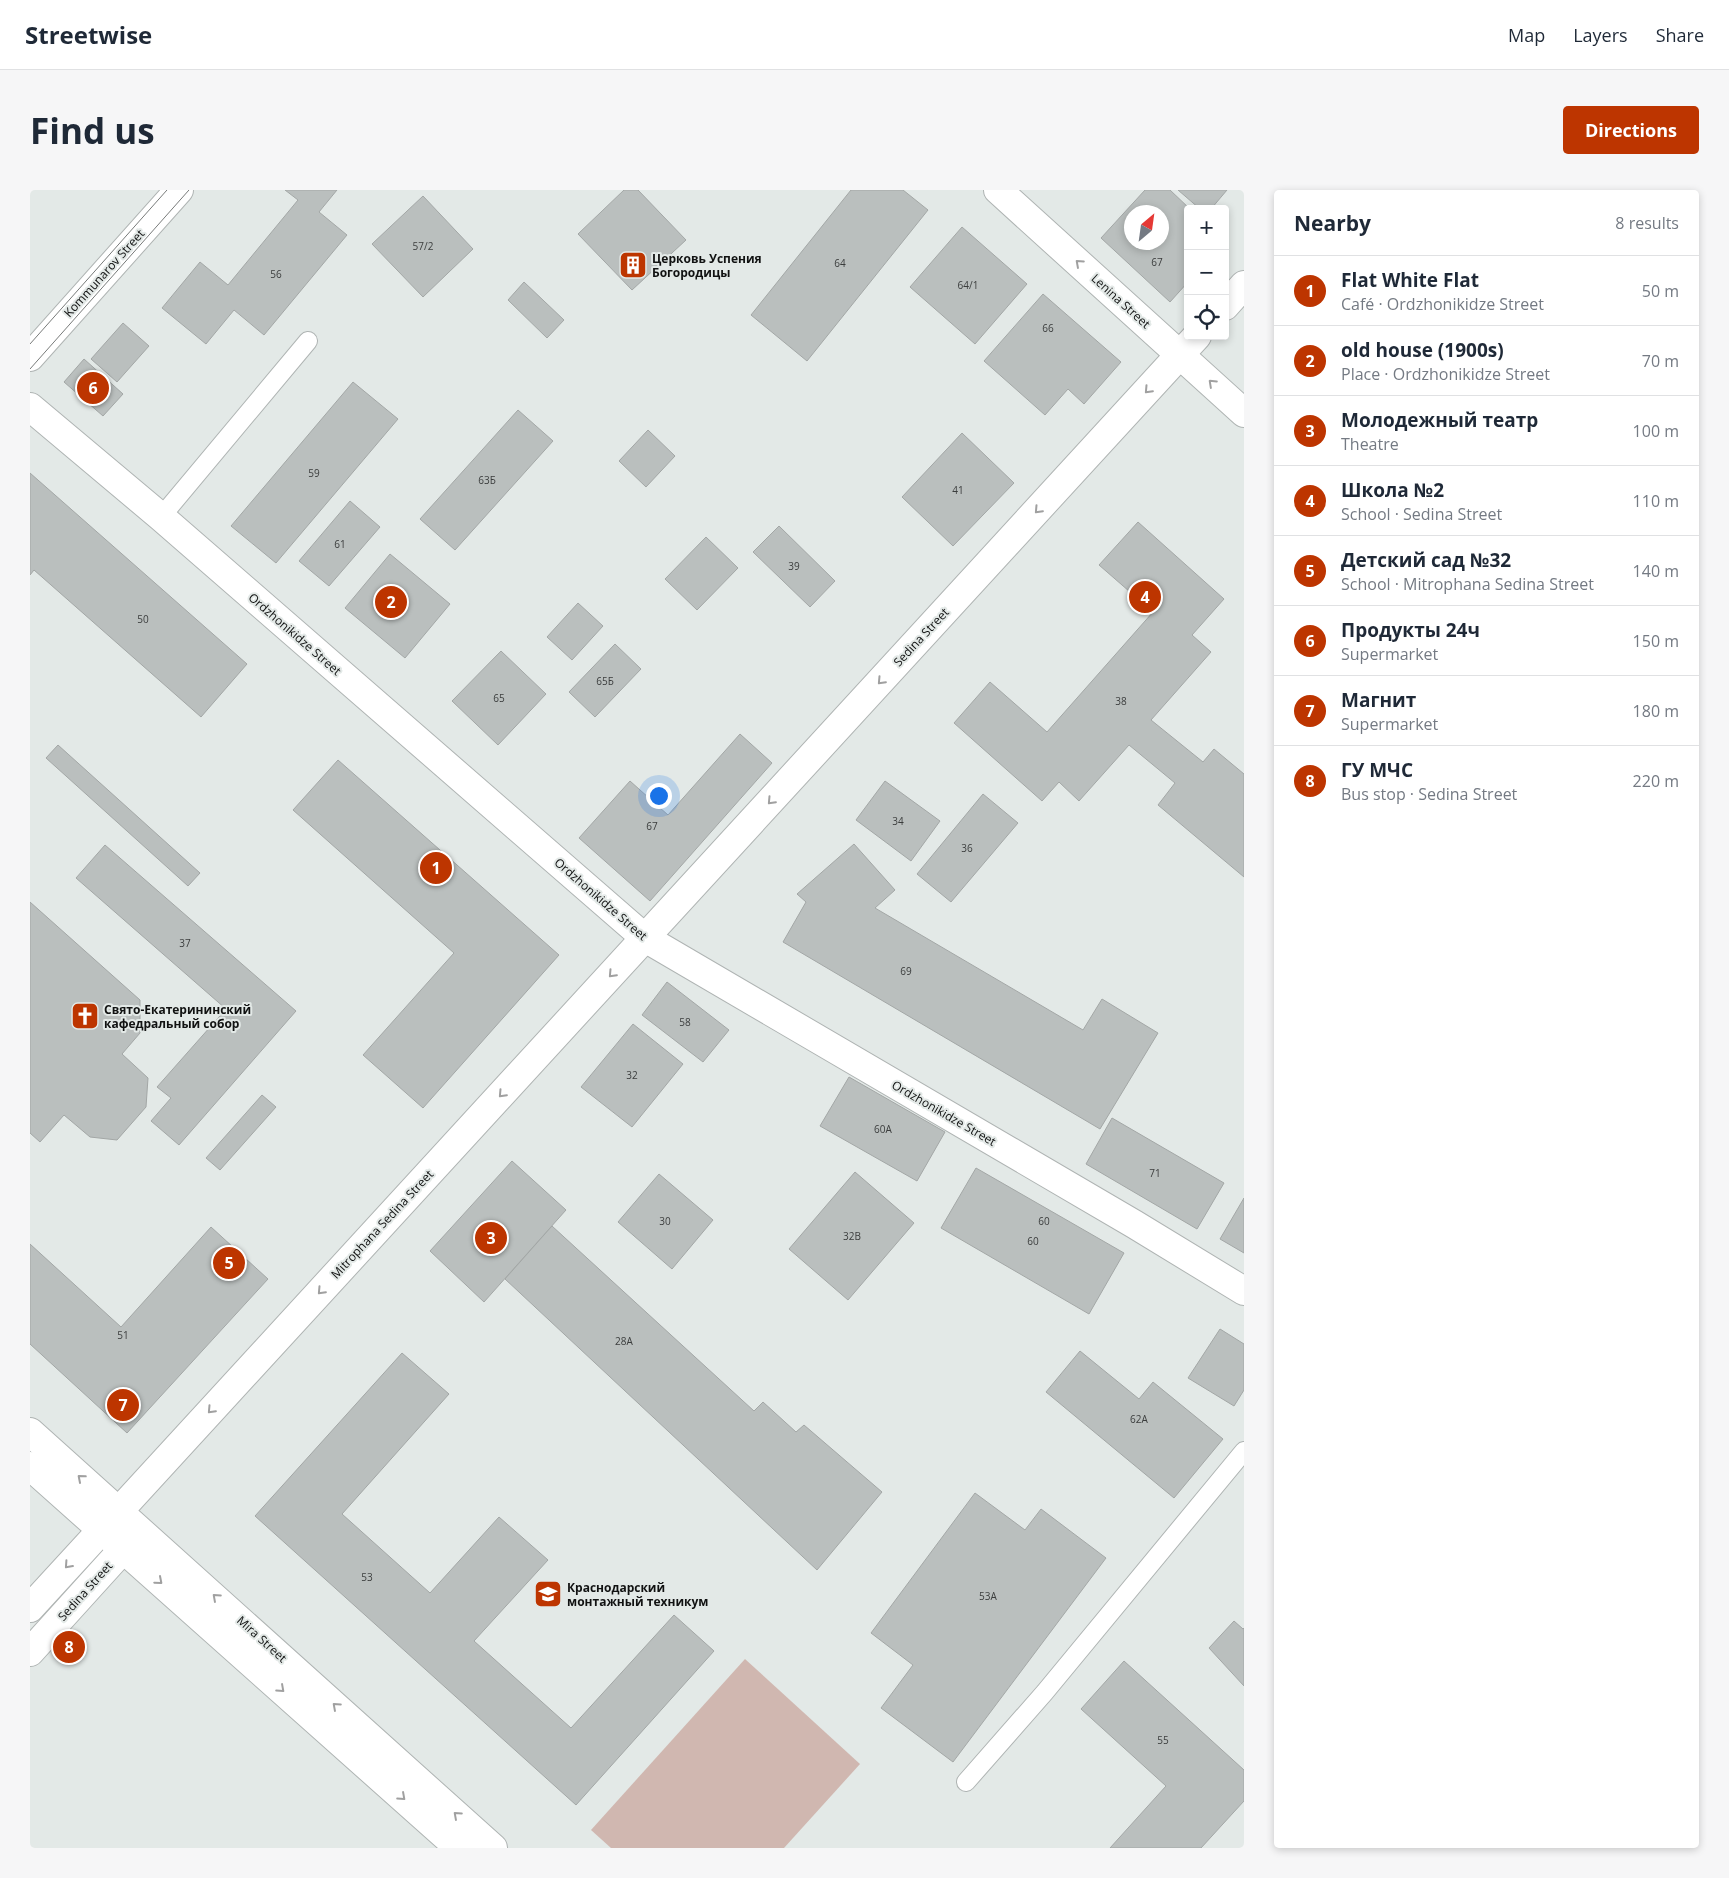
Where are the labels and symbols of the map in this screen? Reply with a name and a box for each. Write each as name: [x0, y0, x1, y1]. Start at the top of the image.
north arrow: [1124, 205, 1169, 250]
street label: Kommunarov Street: [60, 225, 148, 321]
house number: 57/2: [413, 239, 434, 253]
building icon: Церковь Успения Богородицы: [618, 250, 648, 280]
place label: Церковь Успения Богородицы: [652, 250, 762, 281]
house number: 67: [1151, 255, 1163, 269]
house number: 64: [834, 256, 846, 270]
one-way arrow: [1076, 260, 1085, 269]
house number: 56: [270, 267, 282, 281]
street label: Lenina Street: [1088, 270, 1154, 332]
house number: 64/1: [958, 278, 978, 292]
house number: 66: [1042, 321, 1054, 335]
pin: 6: [77, 369, 109, 407]
one-way arrow: [1209, 380, 1218, 389]
one-way arrow: [1145, 384, 1154, 393]
house number: 59: [308, 466, 320, 480]
house number: 63Б: [478, 473, 496, 487]
house number: 41: [952, 483, 964, 497]
one-way arrow: [1035, 504, 1044, 513]
house number: 61: [334, 537, 346, 551]
house number: 39: [788, 559, 800, 573]
pin: 4: [1129, 578, 1161, 616]
pin: 2: [375, 583, 407, 621]
street label: Ordzhonikidze Street: [245, 589, 345, 679]
street label: Sedina Street: [889, 604, 953, 670]
house number: 50: [137, 612, 149, 626]
house number: 65Б: [596, 674, 614, 688]
one-way arrow: [878, 675, 887, 684]
house number: 65: [493, 691, 505, 705]
house number: 38: [1115, 694, 1127, 708]
your location: [646, 783, 672, 809]
one-way arrow: [768, 795, 777, 804]
house number: 34: [892, 814, 904, 828]
house number: 67: [646, 819, 658, 833]
house number: 36: [961, 841, 973, 855]
pin: 1: [420, 849, 452, 887]
street label: Ordzhonikidze Street: [551, 854, 651, 944]
house number: 37: [179, 936, 191, 950]
house number: 69: [900, 964, 912, 978]
one-way arrow: [609, 968, 618, 977]
church icon: Свято-Екатерининский кафедральный собор: [70, 1001, 100, 1031]
place label: Свято-Екатерининский кафедральный собор: [104, 1001, 251, 1032]
house number: 58: [679, 1015, 691, 1029]
house number: 32: [626, 1068, 638, 1082]
street label: Ordzhonikidze Street: [889, 1076, 999, 1150]
one-way arrow: [499, 1088, 508, 1097]
house number: 60А: [874, 1122, 893, 1136]
street label: Mitrophana Sedina Street: [327, 1166, 437, 1282]
house number: 71: [1149, 1166, 1161, 1180]
house number: 30: [659, 1214, 671, 1228]
house number: 60: [1038, 1214, 1050, 1228]
pin: 3: [475, 1219, 507, 1257]
house number: 32В: [843, 1229, 861, 1243]
house number: 60: [1027, 1234, 1039, 1248]
pin: 5: [213, 1244, 245, 1282]
one-way arrow: [318, 1285, 327, 1294]
house number: 51: [117, 1328, 129, 1342]
house number: 28А: [615, 1334, 634, 1348]
pin: 7: [107, 1386, 139, 1424]
one-way arrow: [208, 1405, 217, 1414]
house number: 62А: [1130, 1412, 1149, 1426]
one-way arrow: [78, 1475, 87, 1484]
street label: Sedina Street: [54, 1558, 116, 1624]
one-way arrow: [65, 1560, 74, 1569]
house number: 53: [361, 1570, 373, 1584]
one-way arrow: [154, 1575, 163, 1584]
school or university icon: Краснодарский монтажный техникум: [533, 1579, 563, 1609]
place label: Краснодарский монтажный техникум: [567, 1579, 708, 1610]
house number: 53А: [979, 1589, 998, 1603]
one-way arrow: [212, 1594, 221, 1603]
street label: Mira Street: [233, 1612, 291, 1666]
pin: 8: [53, 1628, 85, 1666]
one-way arrow: [275, 1683, 284, 1692]
one-way arrow: [333, 1703, 342, 1712]
house number: 55: [1157, 1733, 1169, 1747]
one-way arrow: [396, 1792, 405, 1800]
one-way arrow: [453, 1812, 462, 1821]

